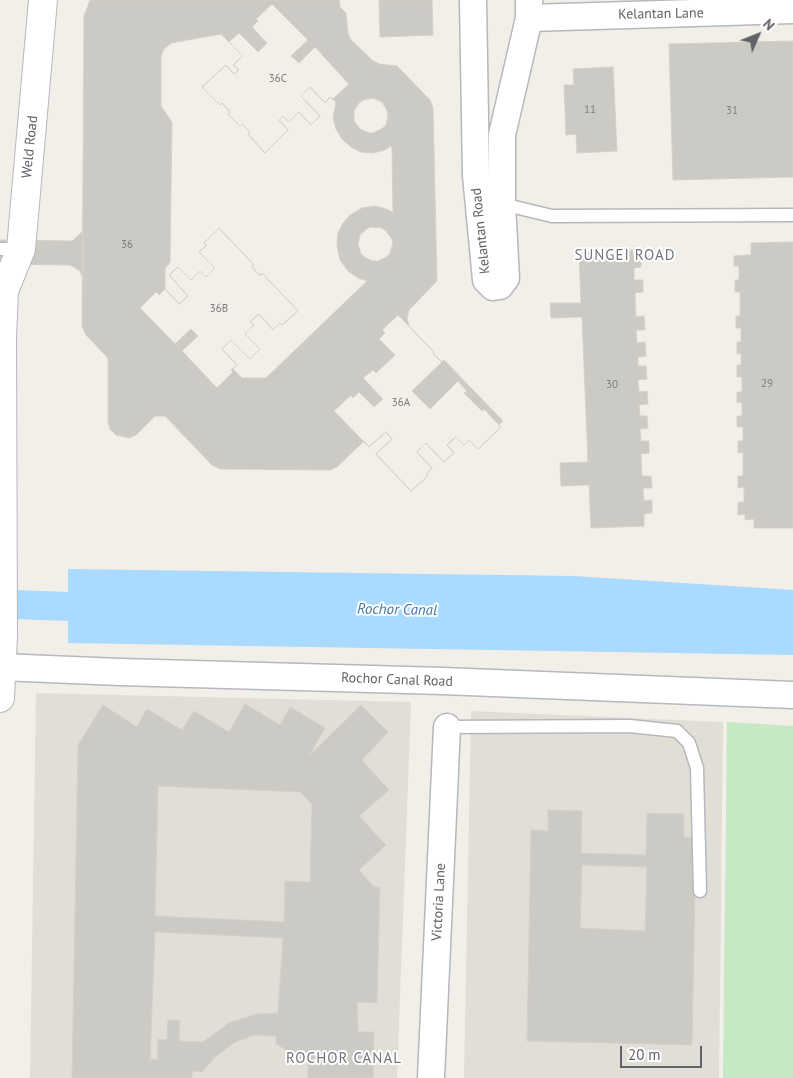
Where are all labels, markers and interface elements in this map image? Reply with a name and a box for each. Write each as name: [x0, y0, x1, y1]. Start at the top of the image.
street label: Kelantan Lane: [618, 5, 704, 23]
north arrow: [733, 10, 783, 60]
text: N: [759, 15, 778, 34]
house number: 36C: [269, 72, 287, 86]
house number: 11: [584, 103, 596, 117]
house number: 31: [726, 104, 738, 118]
street label: Weld Road: [18, 115, 42, 179]
street label: Kelantan Road: [468, 187, 494, 275]
house number: 36: [121, 238, 133, 252]
district label: SUNGEI ROAD: [573, 247, 677, 265]
house number: 36B: [210, 302, 228, 316]
house number: 29: [761, 377, 773, 391]
house number: 30: [606, 378, 618, 392]
house number: 36A: [392, 396, 410, 410]
water label: Rochor Canal: [357, 600, 437, 620]
street label: Rochor Canal Road: [341, 670, 453, 690]
street label: Victoria Lane: [429, 863, 449, 941]
scale bar: [623, 1036, 706, 1068]
text: 20 m: [628, 1045, 661, 1064]
district label: ROCHOR CANAL: [285, 1050, 403, 1068]

